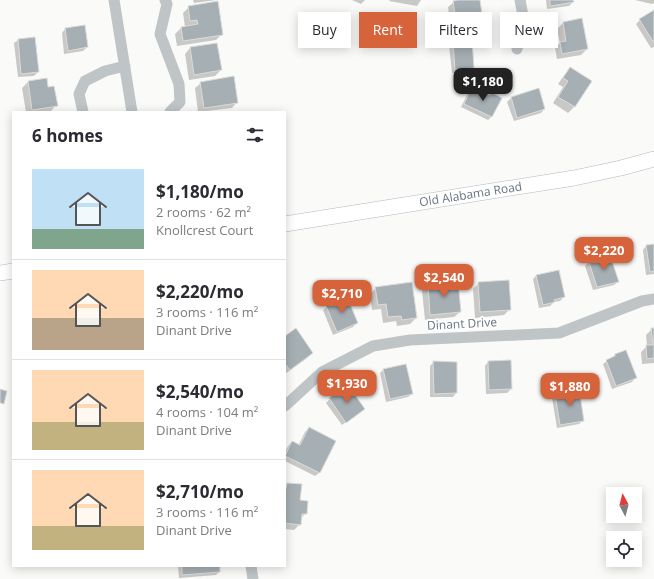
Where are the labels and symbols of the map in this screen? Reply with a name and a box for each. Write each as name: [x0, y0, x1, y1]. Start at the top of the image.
pin: $1,180: [450, 68, 516, 102]
street label: Old Alabama Road: [418, 177, 523, 210]
pin: $2,220: [571, 237, 637, 271]
pin: $2,540: [411, 264, 477, 298]
pin: $2,710: [309, 280, 375, 314]
street label: Dinant Drive: [427, 313, 498, 334]
pin: $1,930: [314, 370, 380, 404]
pin: $1,880: [537, 373, 603, 407]
north arrow: [606, 487, 642, 523]

